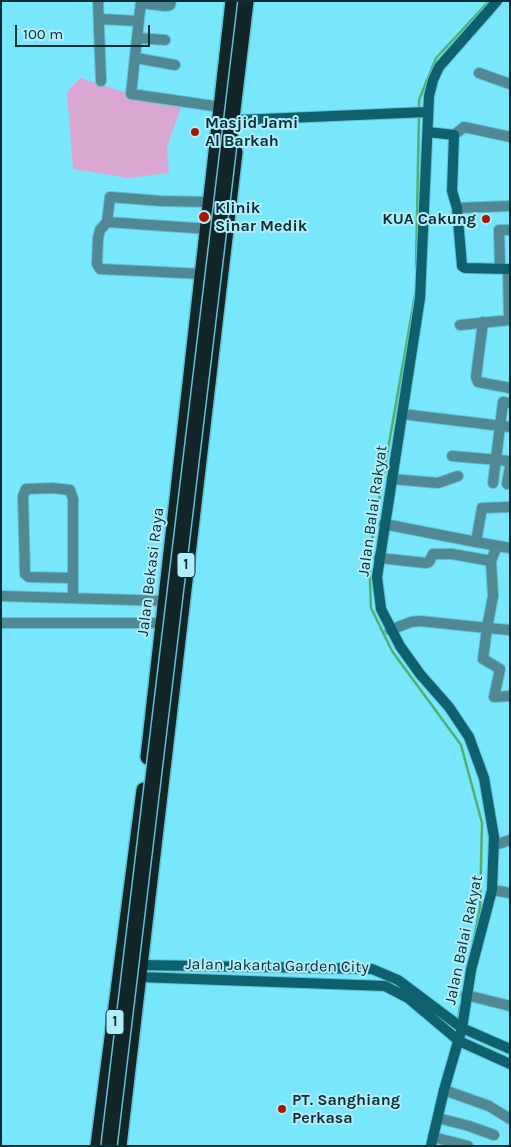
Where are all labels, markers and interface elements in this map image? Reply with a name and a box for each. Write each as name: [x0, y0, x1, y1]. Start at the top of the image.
scale bar: [18, 15, 152, 47]
text: 100 m: [23, 25, 63, 43]
place label: Masjid Jami Al Barkah: [205, 113, 298, 151]
marker: Masjid Jami Al Barkah: [189, 126, 201, 138]
place label: Klinik Sinar Medik: [215, 198, 307, 236]
place label: KUA Cakung: [382, 209, 476, 229]
marker: Klinik Sinar Medik: [197, 210, 211, 224]
marker: KUA Cakung: [480, 213, 492, 225]
street label: Jalan Balai Rakyat: [354, 444, 392, 578]
street label: Jalan Bekasi Raya: [134, 506, 168, 638]
road number: 1: [177, 552, 195, 578]
street label: Jalan Balai Rakyat: [441, 873, 487, 1007]
street label: Jalan Jakarta Garden City: [185, 955, 369, 977]
road number: 1: [106, 1010, 124, 1034]
place label: PT. Sanghiang Perkasa: [292, 1090, 400, 1128]
marker: PT. Sanghiang Perkasa: [276, 1103, 288, 1115]

